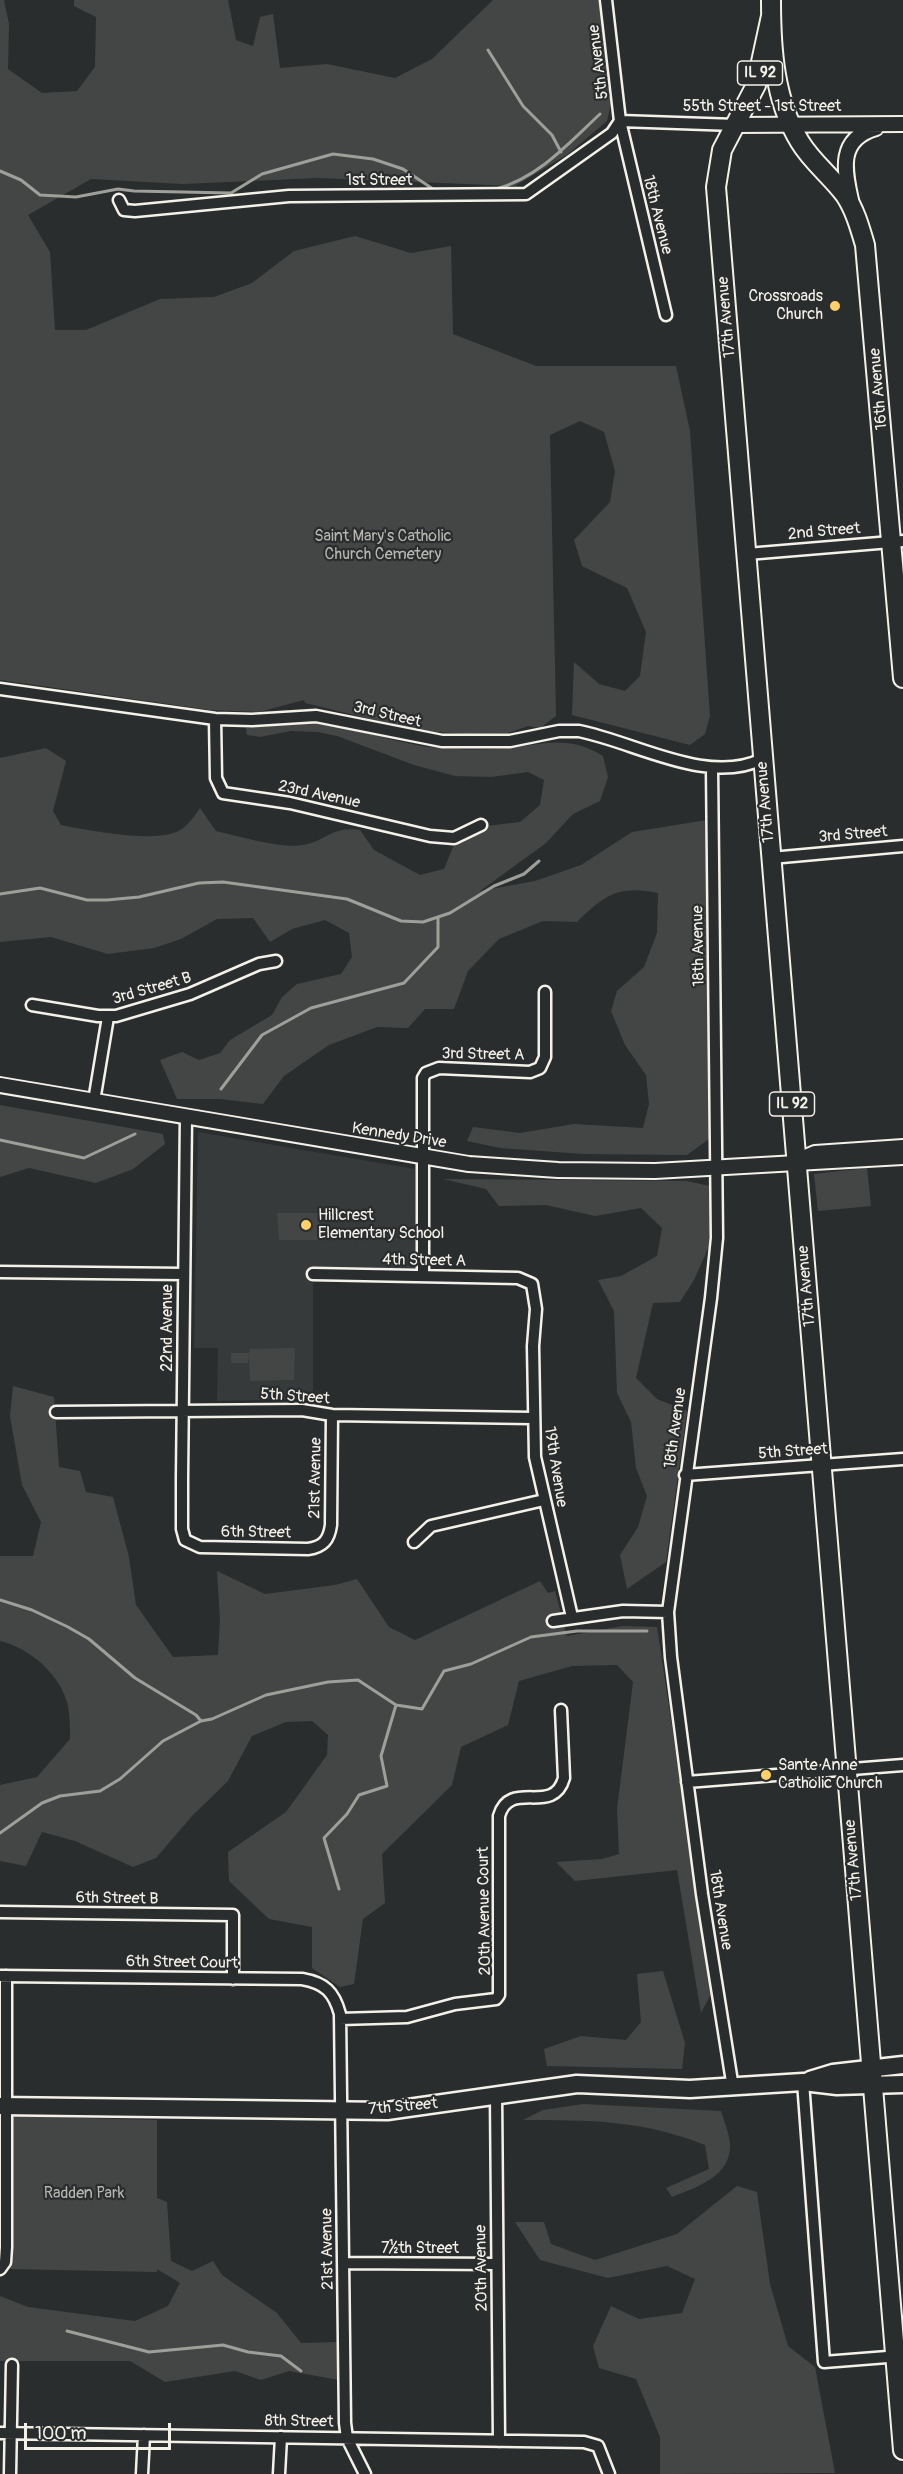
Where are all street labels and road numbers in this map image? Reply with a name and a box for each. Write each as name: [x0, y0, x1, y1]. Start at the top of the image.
street label: 5th Avenue: [585, 23, 613, 101]
road number: IL 92: [738, 61, 783, 85]
street label: 55th Street - 1st Street: [683, 97, 841, 117]
street label: 1st Street: [346, 171, 412, 191]
street label: 18th Avenue: [638, 173, 676, 257]
street label: 17th Avenue: [714, 276, 740, 358]
street label: 16th Avenue: [866, 347, 892, 431]
street label: 2nd Street: [787, 519, 861, 545]
street label: 3rd Street: [351, 698, 423, 732]
street label: 17th Avenue: [753, 761, 779, 843]
street label: 23rd Avenue: [276, 777, 362, 813]
street label: 3rd Street: [818, 822, 888, 848]
street label: 18th Avenue: [689, 905, 709, 987]
street label: 3rd Street B: [110, 969, 194, 1009]
street label: 3rd Street A: [441, 1045, 525, 1065]
road number: IL 92: [770, 1092, 814, 1116]
street label: Kennedy Drive: [350, 1119, 448, 1153]
street label: 17th Avenue: [794, 1245, 820, 1327]
street label: 4th Street A: [382, 1251, 466, 1271]
street label: 22nd Avenue: [158, 1284, 178, 1372]
street label: 5th Street: [260, 1385, 330, 1409]
street label: 18th Avenue: [661, 1387, 691, 1469]
street label: 19th Avenue: [539, 1425, 571, 1509]
street label: 21st Avenue: [306, 1437, 326, 1519]
street label: 5th Street: [758, 1440, 828, 1464]
street label: 6th Street: [221, 1523, 291, 1543]
street label: 17th Avenue: [841, 1819, 867, 1901]
street label: 20th Avenue Court: [474, 1847, 496, 1975]
street label: 18th Avenue: [704, 1869, 736, 1951]
street label: 6th Street B: [76, 1889, 158, 1909]
street label: 6th Street Court: [126, 1952, 238, 1974]
street label: 7th Street: [368, 2094, 438, 2120]
street label: 21st Avenue: [318, 2208, 338, 2290]
street label: 20th Avenue: [472, 2225, 492, 2311]
street label: 7½th Street: [381, 2239, 459, 2259]
street label: 8th Street: [264, 2412, 334, 2432]

